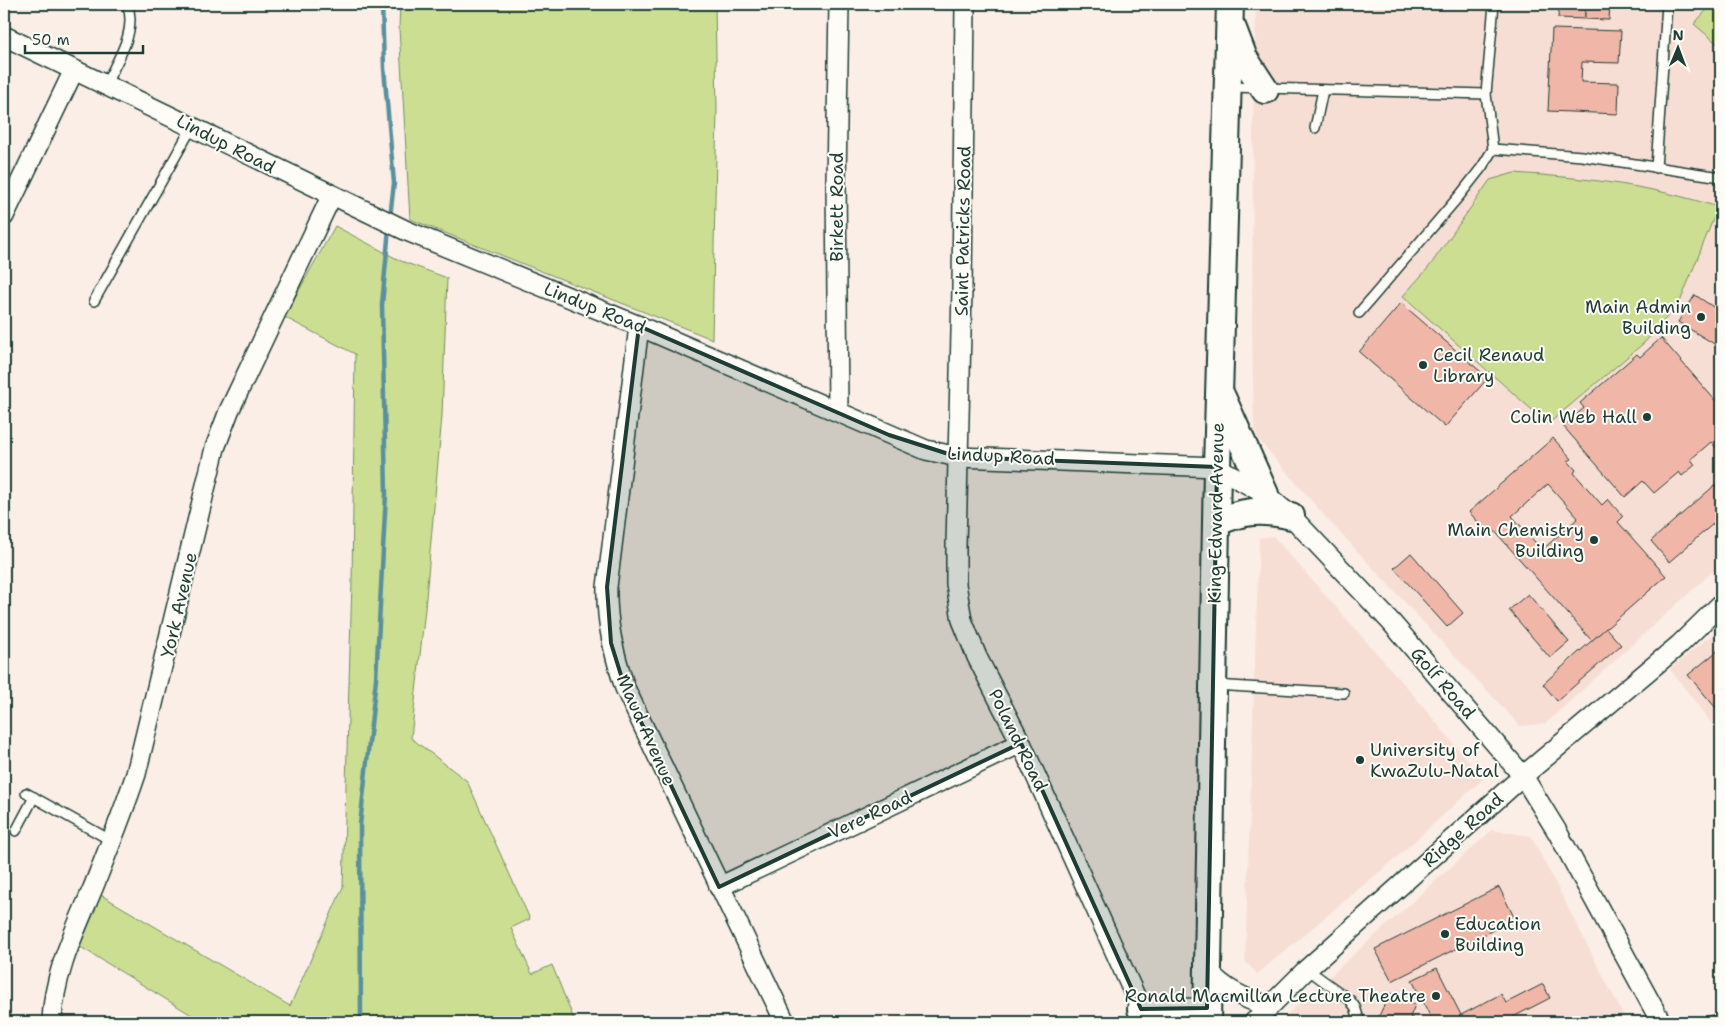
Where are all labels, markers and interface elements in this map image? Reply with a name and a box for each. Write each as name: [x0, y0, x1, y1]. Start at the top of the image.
scale bar: [25, 22, 142, 54]
north arrow: [1652, 22, 1702, 72]
text: N: [1673, 26, 1684, 44]
text: 50 m: [32, 30, 70, 50]
street label: Lindup Road: [172, 109, 280, 179]
street label: Saint Patricks Road: [950, 146, 976, 316]
street label: Birkett Road: [825, 152, 849, 262]
street label: Lindup Road: [540, 277, 650, 339]
place label: Main Admin Building: [1585, 295, 1691, 340]
marker: Main Admin Building: [1695, 311, 1707, 323]
place label: Cecil Renaud Library: [1433, 343, 1544, 388]
marker: Cecil Renaud Library: [1417, 359, 1429, 371]
place label: Colin Web Hall: [1510, 405, 1638, 429]
marker: Colin Web Hall: [1641, 411, 1653, 423]
street label: King Edward Avenue: [1202, 422, 1230, 604]
street label: Lindup Road: [946, 441, 1056, 471]
place label: Main Chemistry Building: [1447, 518, 1584, 563]
marker: Main Chemistry Building: [1588, 534, 1600, 546]
street label: York Avenue: [155, 550, 203, 660]
street label: Golf Road: [1405, 642, 1481, 724]
street label: Maud Avenue: [611, 671, 681, 789]
street label: Poland Road: [983, 685, 1053, 795]
place label: University of KwaZulu-Natal: [1370, 738, 1499, 783]
marker: University of KwaZulu-Natal: [1354, 754, 1366, 766]
street label: Vere Road: [824, 785, 916, 845]
street label: Ridge Road: [1417, 787, 1509, 873]
place label: Education Building: [1455, 912, 1541, 957]
marker: Education Building: [1439, 928, 1451, 940]
place label: Ronald Macmillan Lecture Theatre: [1125, 984, 1426, 1008]
marker: Ronald Macmillan Lecture Theatre: [1430, 990, 1442, 1002]

